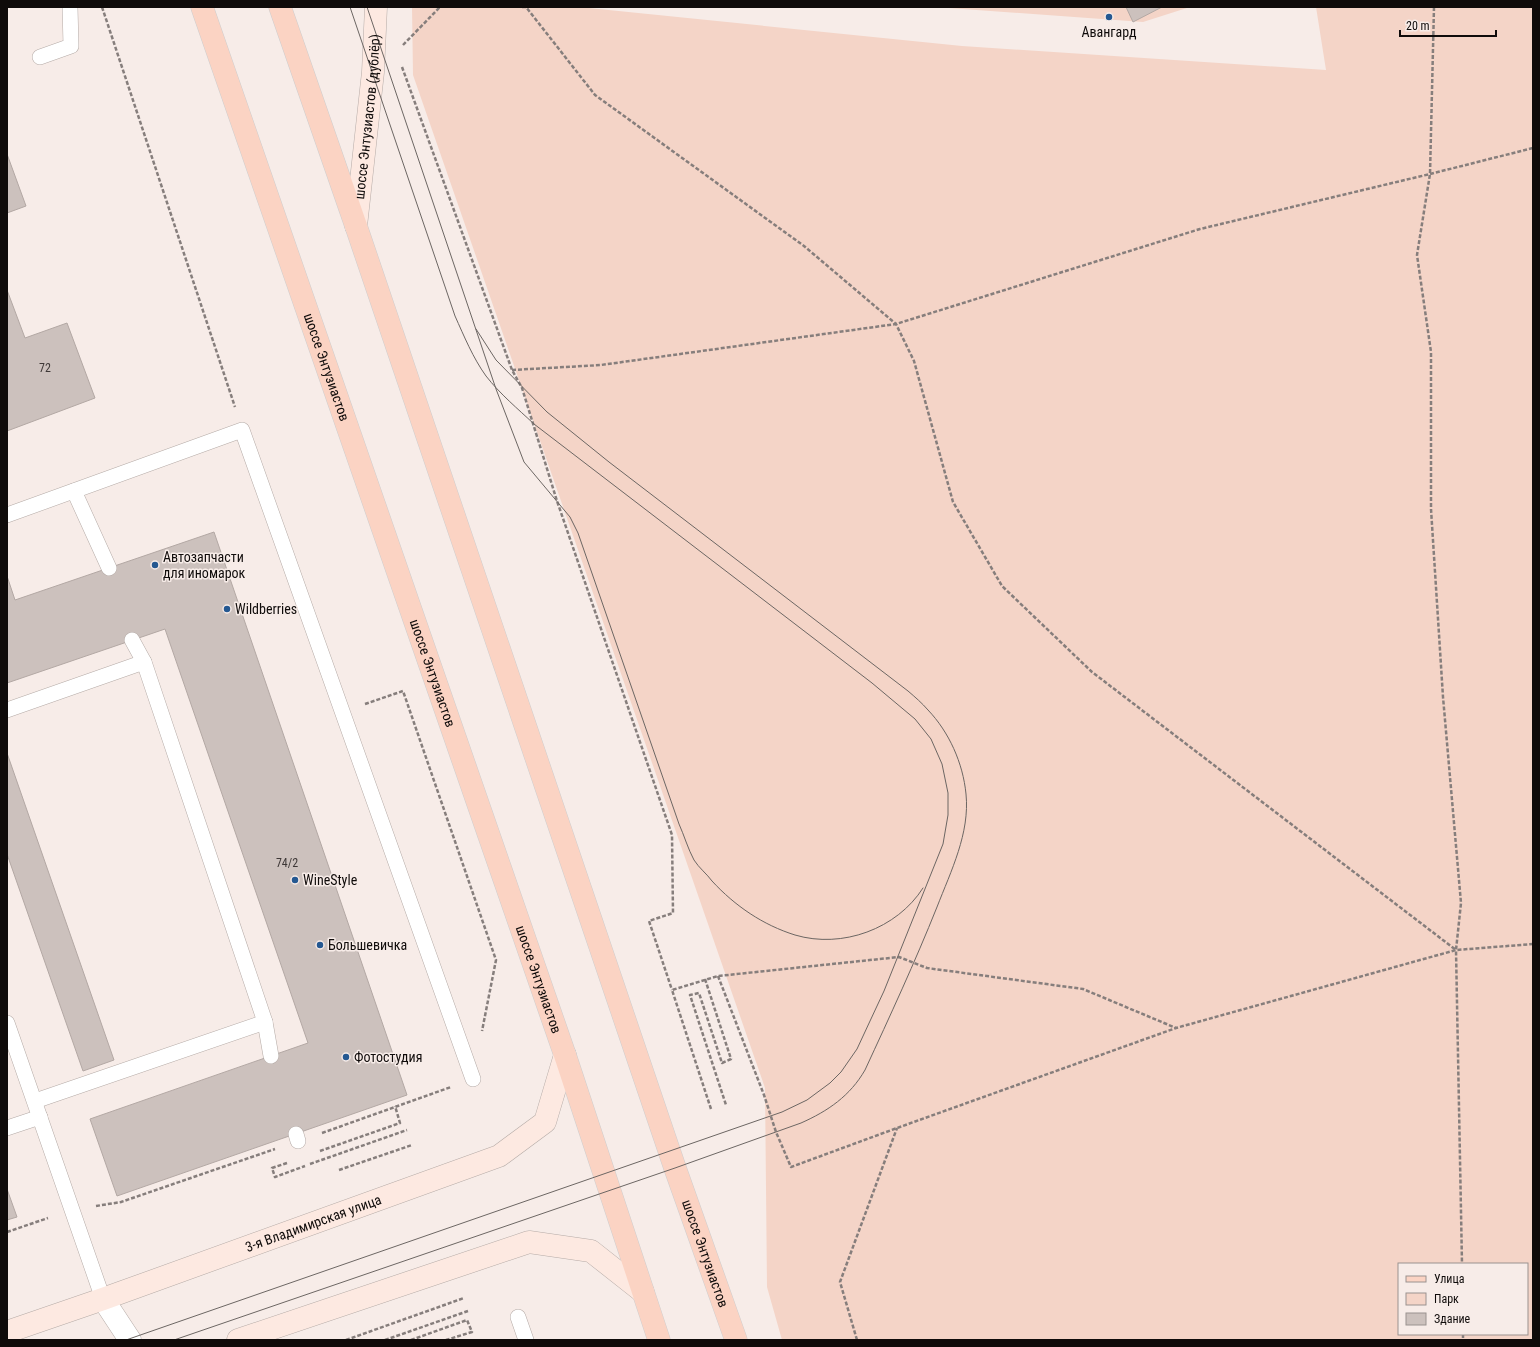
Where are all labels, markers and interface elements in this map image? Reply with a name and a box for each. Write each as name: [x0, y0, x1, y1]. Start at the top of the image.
marker: Авангард: [1104, 12, 1114, 22]
scale bar: [1400, 12, 1496, 38]
text: 20 m: [1406, 19, 1430, 33]
place label: Авангард: [1081, 24, 1137, 40]
street label: шоссе Энтузиастов (дублёр): [351, 34, 384, 200]
street label: шоссе Энтузиастов: [301, 311, 353, 423]
house number: 72: [39, 361, 51, 375]
place label: Автозапчасти для иномарок: [163, 549, 246, 581]
marker: Автозапчасти для иномарок: [150, 560, 160, 570]
place label: Wildberries: [235, 601, 297, 617]
marker: Wildberries: [222, 604, 232, 614]
street label: шоссе Энтузиастов: [407, 617, 459, 729]
house number: 74/2: [276, 856, 298, 870]
place label: WineStyle: [303, 872, 358, 888]
marker: WineStyle: [290, 875, 300, 885]
street label: шоссе Энтузиастов: [513, 923, 565, 1035]
place label: Большевичка: [328, 937, 407, 953]
marker: Большевичка: [315, 940, 325, 950]
place label: Фотостудия: [354, 1049, 422, 1065]
marker: Фотостудия: [341, 1052, 351, 1062]
street label: 3-я Владимирская улица: [243, 1191, 383, 1255]
street label: шоссе Энтузиастов: [679, 1197, 732, 1309]
legend: [1398, 1263, 1528, 1335]
text: Улица: [1434, 1272, 1465, 1286]
text: Парк: [1434, 1292, 1459, 1306]
text: Здание: [1434, 1312, 1471, 1326]

